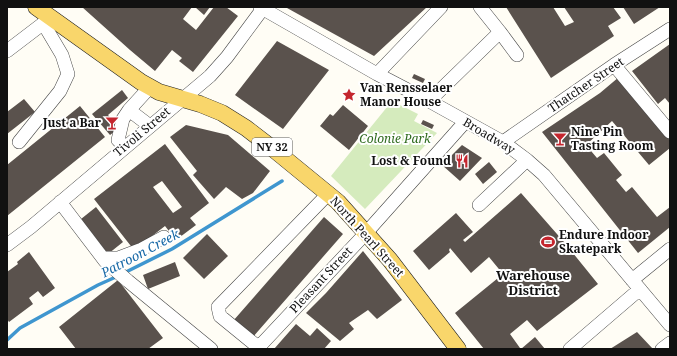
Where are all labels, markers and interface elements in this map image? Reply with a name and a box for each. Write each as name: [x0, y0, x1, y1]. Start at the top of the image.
street label: Thatcher Street: [544, 53, 627, 116]
place label: Van Rensselaer Manor House: [360, 79, 453, 110]
place icon: Van Rensselaer Manor House: [341, 87, 357, 103]
street label: Tivoli Street: [110, 103, 174, 160]
street label: Broadway: [460, 113, 519, 158]
place label: Just a Bar: [42, 114, 102, 131]
bar icon: Just a Bar: [104, 115, 120, 131]
place label: Nine Pin Tasting Room: [571, 123, 654, 154]
park label: Colonie Park: [359, 130, 432, 147]
bar icon: Nine Pin Tasting Room: [552, 131, 568, 147]
road number: NY 32: [252, 138, 292, 156]
place label: Lost & Found: [371, 152, 451, 169]
restaurant icon: Lost & Found: [454, 153, 470, 169]
street label: North Pearl Street: [327, 193, 408, 281]
water label: Patroon Creek: [97, 224, 183, 282]
place label: Endure Indoor Skatepark: [559, 226, 649, 257]
sports icon: Endure Indoor Skatepark: [540, 234, 556, 250]
street label: Pleasant Street: [285, 243, 356, 316]
district label: Warehouse District: [496, 266, 570, 299]

